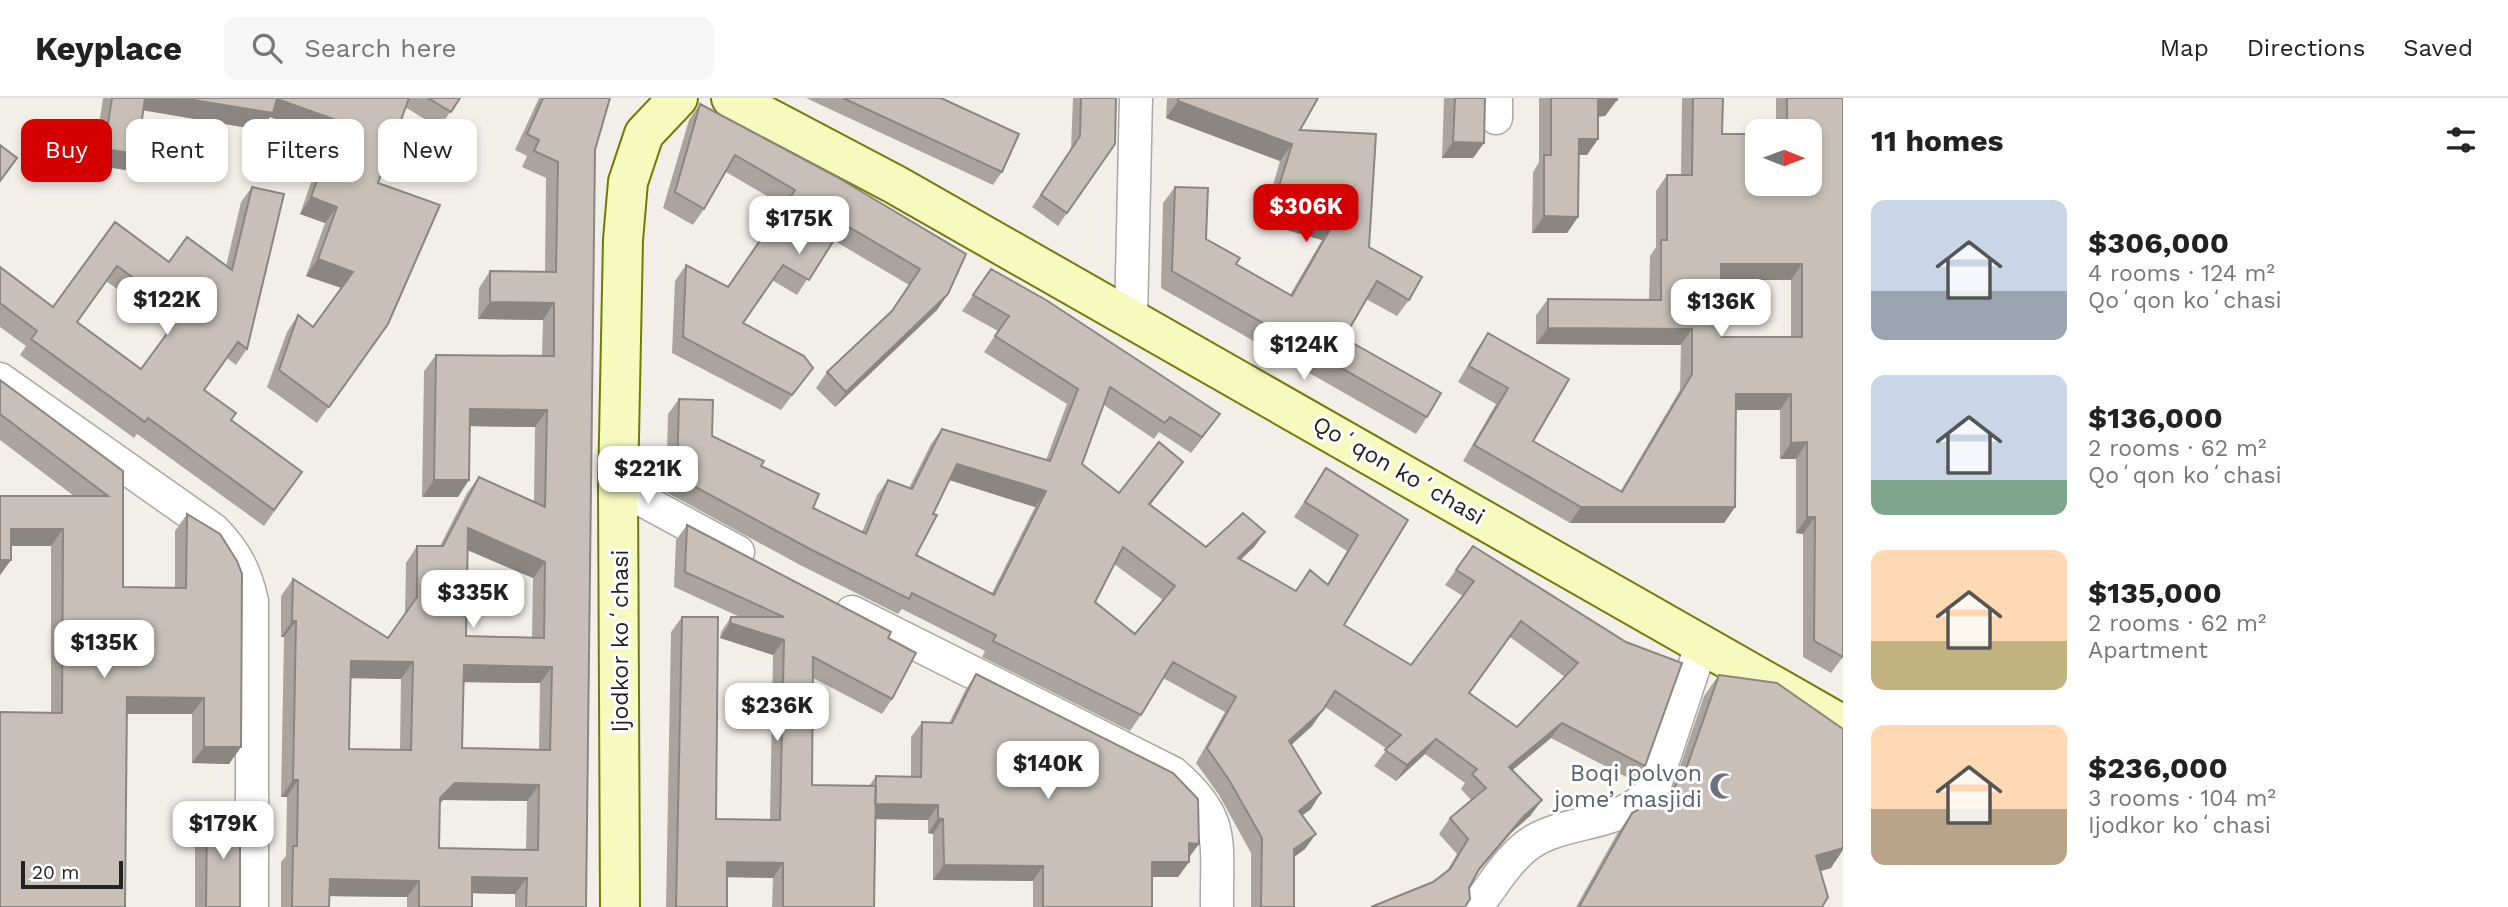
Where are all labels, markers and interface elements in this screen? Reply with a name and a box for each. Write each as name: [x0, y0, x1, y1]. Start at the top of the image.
search box: [224, 17, 714, 80]
text: Keyplace: [35, 29, 182, 68]
icon: search: [248, 29, 286, 67]
text: Search here: [304, 33, 457, 63]
text: Map: [2160, 34, 2209, 62]
text: Directions: [2247, 34, 2365, 62]
text: Saved: [2403, 34, 2473, 62]
chip: Buy: [21, 119, 112, 182]
chip: Rent: [126, 119, 228, 182]
chip: Filters: [242, 119, 364, 182]
chip: New: [378, 119, 477, 182]
north arrow: [1745, 119, 1822, 196]
map controls: [1745, 119, 1822, 196]
icon: filters: [2442, 121, 2480, 159]
text: 11 homes: [1871, 123, 2004, 158]
pin: $306K: [1257, 184, 1355, 244]
text: $306K: [1269, 193, 1343, 220]
pin: $175K: [750, 197, 848, 256]
text: $175K: [765, 205, 833, 232]
text: $306,000: [2088, 225, 2229, 260]
icon: home: [1927, 228, 2011, 312]
text: 4 rooms · 124 m²: [2088, 260, 2275, 287]
pin: $122K: [118, 278, 216, 337]
pin: $136K: [1672, 280, 1770, 339]
text: $122K: [133, 286, 201, 313]
text: Qoʻqon koʻchasi: [2088, 287, 2282, 314]
text: $136K: [1687, 288, 1755, 315]
pin: $124K: [1255, 322, 1353, 382]
text: $124K: [1270, 331, 1338, 358]
text: $136,000: [2088, 400, 2223, 435]
icon: home: [1927, 403, 2011, 487]
street label: Qoʻqon koʻchasi: [1308, 410, 1489, 531]
text: 2 rooms · 62 m²: [2088, 435, 2266, 462]
pin: $221K: [599, 446, 697, 506]
text: $221K: [614, 455, 682, 482]
text: Qoʻqon koʻchasi: [2088, 462, 2282, 489]
street label: Ijodkor koʻchasi: [607, 550, 634, 732]
pin: $335K: [424, 570, 522, 630]
text: $135,000: [2088, 575, 2222, 610]
icon: home: [1927, 578, 2011, 662]
text: $335K: [437, 579, 509, 606]
text: 2 rooms · 62 m²: [2088, 610, 2266, 637]
pin: $135K: [55, 620, 153, 680]
text: $135K: [70, 629, 138, 656]
text: Apartment: [2088, 637, 2208, 664]
pin: $236K: [728, 684, 826, 743]
text: $236K: [741, 692, 813, 719]
pin: $140K: [999, 742, 1097, 801]
text: $140K: [1013, 750, 1083, 777]
text: $236,000: [2088, 750, 2228, 785]
icon: home: [1927, 753, 2011, 837]
place label: Boqi polvon jome’ masjidi: [1552, 760, 1702, 813]
mosque icon: Boqi polvon jome’ masjidi: [1708, 771, 1738, 801]
text: 3 rooms · 104 m²: [2088, 785, 2276, 812]
pin: $179K: [174, 802, 272, 861]
text: $179K: [189, 810, 257, 837]
text: Ijodkor koʻchasi: [2088, 812, 2271, 839]
scale bar: [21, 858, 122, 890]
text: 20 m: [32, 861, 79, 884]

